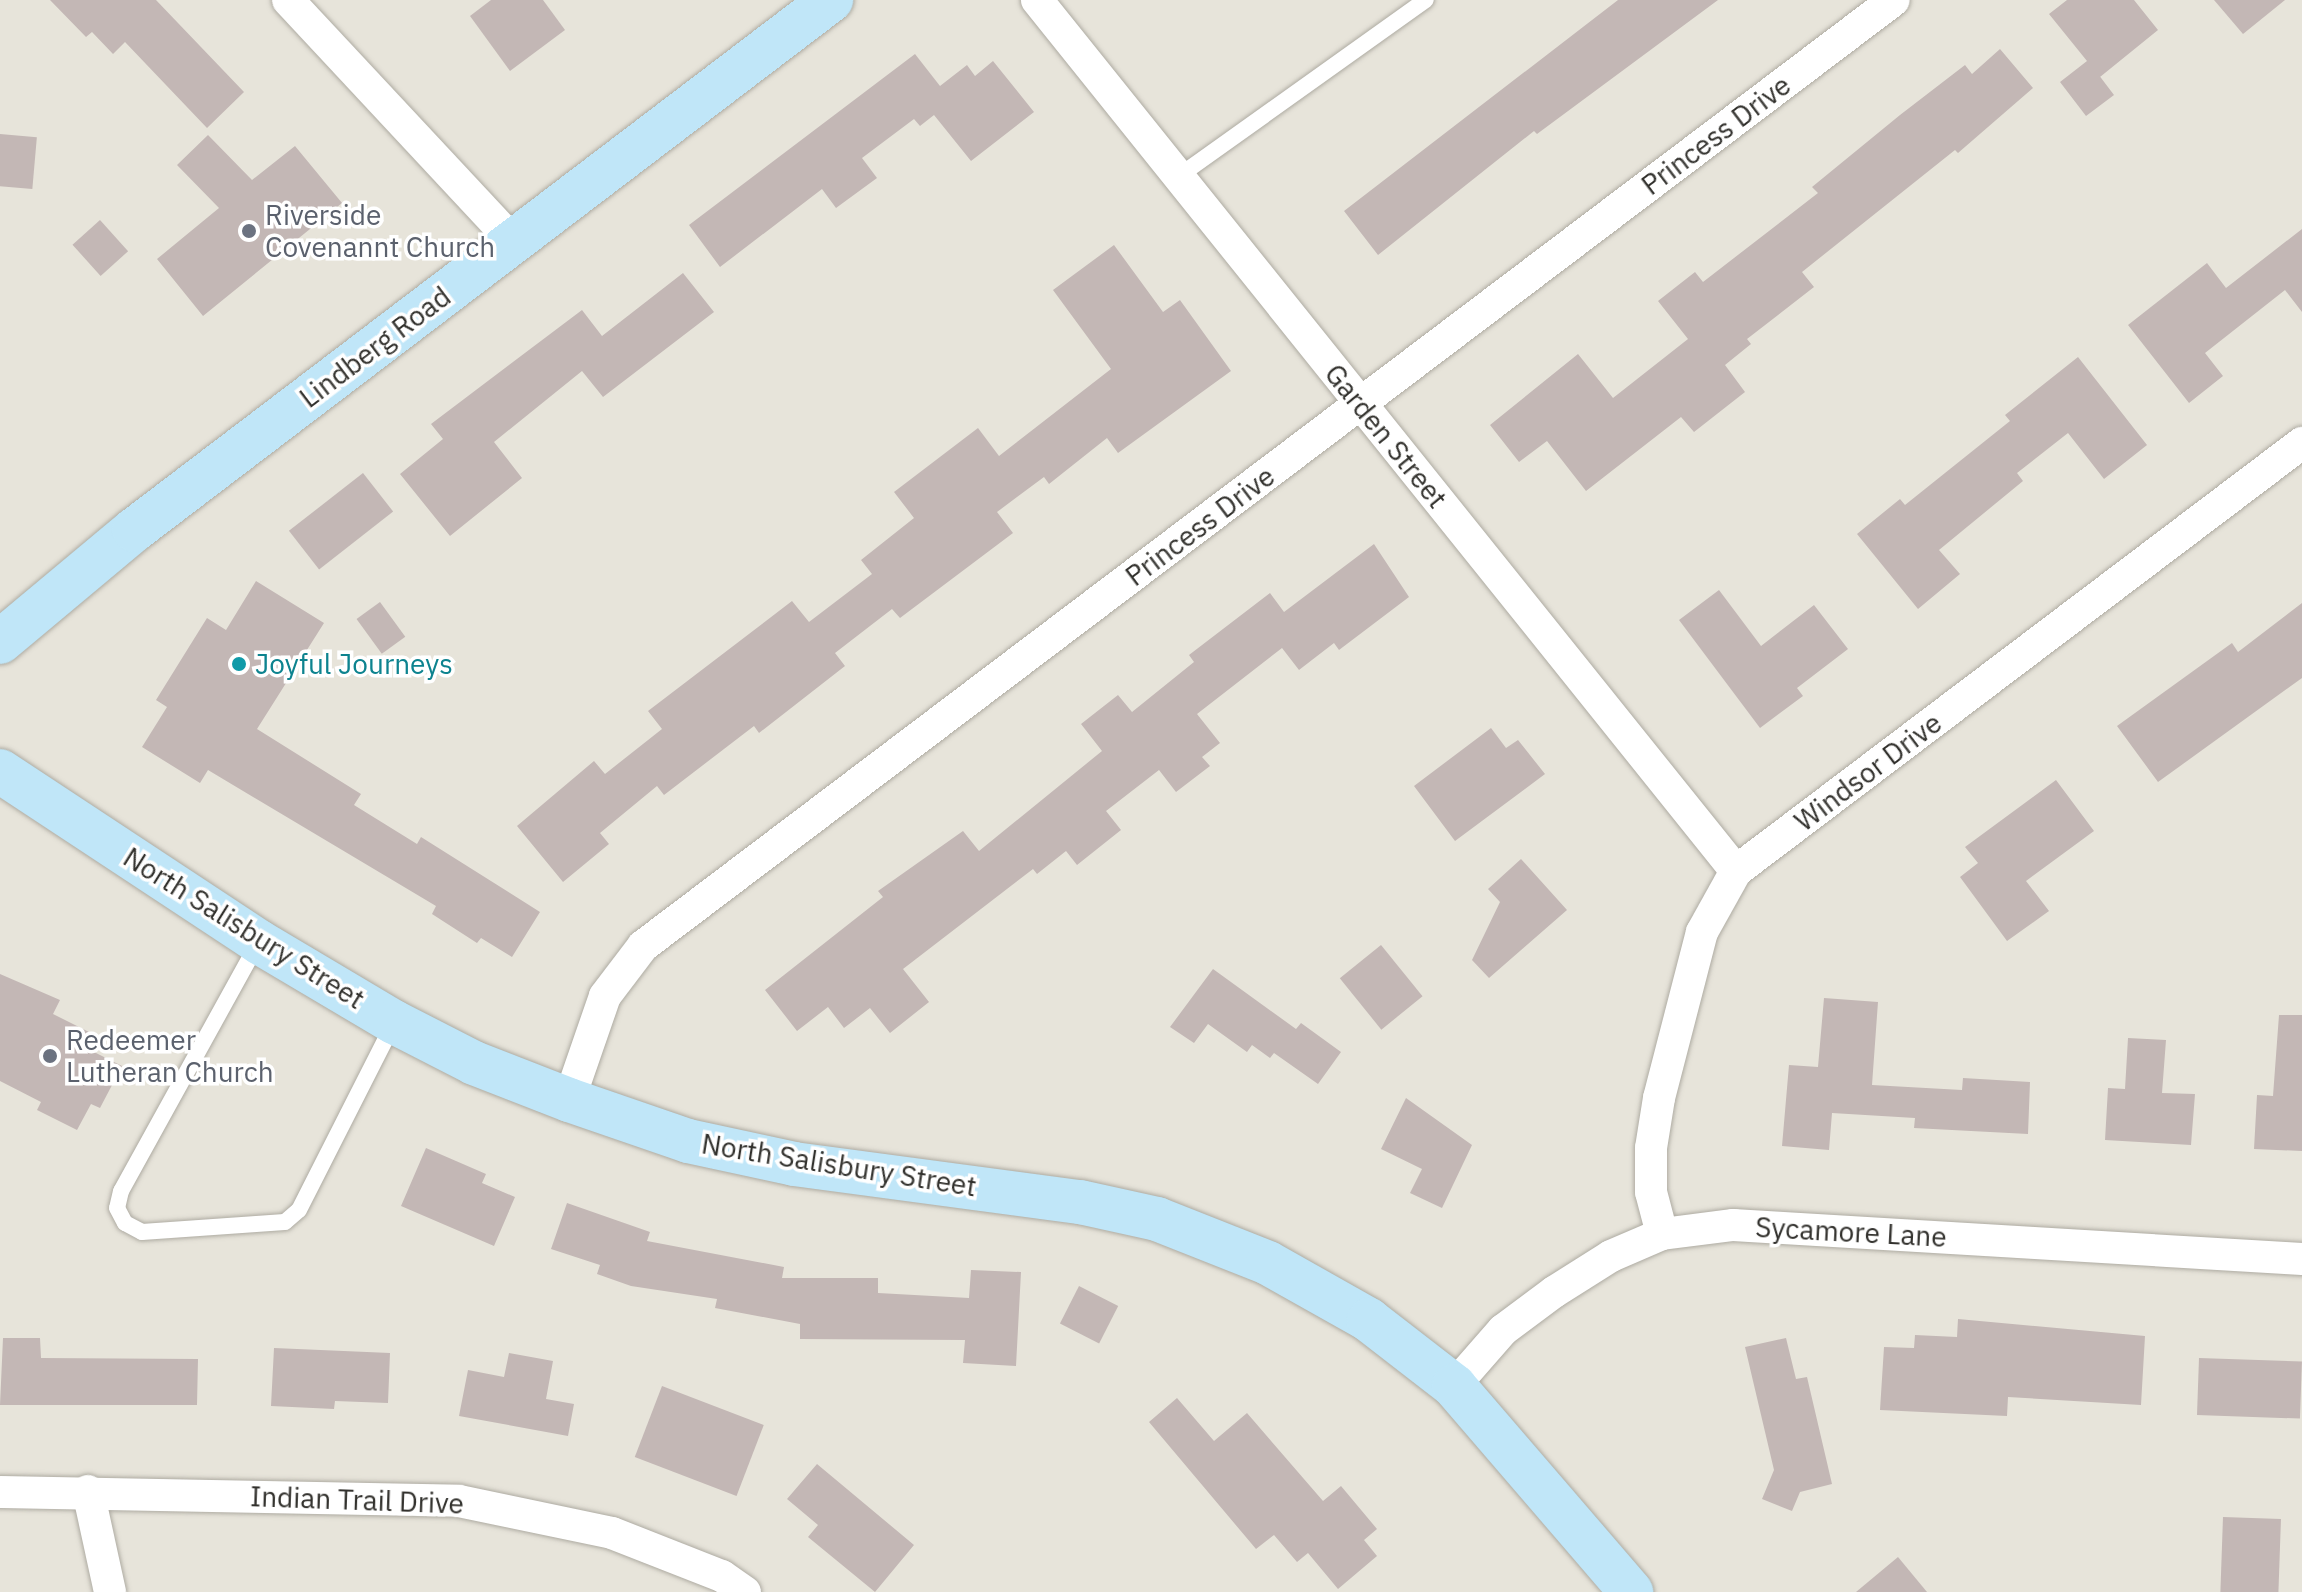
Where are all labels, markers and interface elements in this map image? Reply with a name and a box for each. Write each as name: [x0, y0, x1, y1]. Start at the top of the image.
street label: Princess Drive: [1635, 68, 1797, 202]
place label: Riverside Covenannt Church: [265, 198, 495, 264]
marker: Riverside Covenannt Church: [240, 222, 258, 240]
street label: Lindberg Road: [293, 279, 457, 415]
street label: Garden Street: [1318, 357, 1454, 515]
street label: Princess Drive: [1119, 459, 1281, 593]
place label: Joyful Journeys: [255, 647, 453, 681]
marker: Joyful Journeys: [230, 655, 248, 673]
street label: Windsor Drive: [1788, 706, 1948, 838]
street label: North Salisbury Street: [117, 840, 371, 1016]
place label: Redeemer Lutheran Church: [66, 1023, 274, 1089]
marker: Redeemer Lutheran Church: [41, 1047, 59, 1065]
street label: North Salisbury Street: [699, 1127, 979, 1203]
street label: Sycamore Lane: [1754, 1210, 1948, 1254]
street label: Indian Trail Drive: [250, 1479, 464, 1521]

